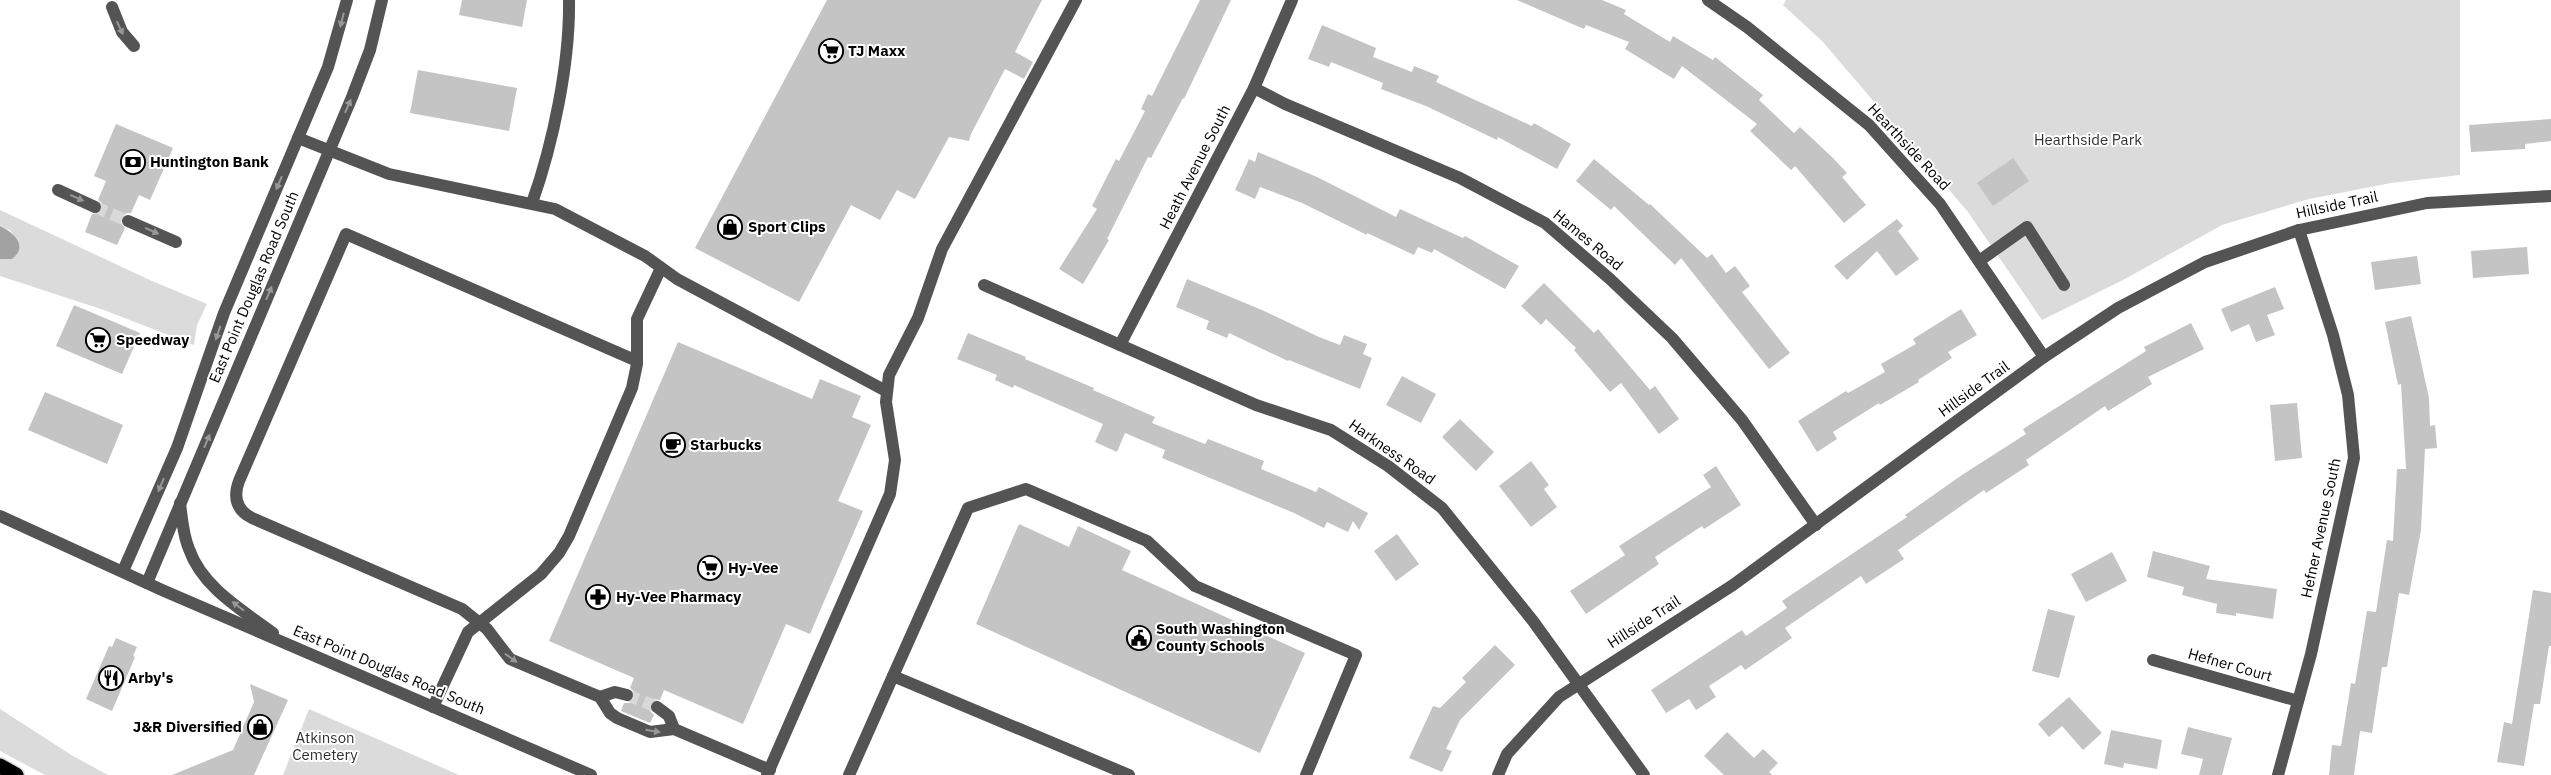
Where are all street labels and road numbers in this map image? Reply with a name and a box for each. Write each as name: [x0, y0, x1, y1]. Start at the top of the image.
street label: Hearthside Road: [1864, 99, 1955, 194]
street label: Heath Avenue South: [1155, 101, 1234, 232]
street label: Hillside Trail: [2294, 187, 2380, 222]
street label: East Point Douglas Road South: [204, 188, 303, 385]
street label: Hames Road: [1550, 205, 1627, 274]
street label: Hillside Trail: [1934, 356, 2013, 421]
street label: Harkness Road: [1345, 415, 1439, 488]
street label: Hefner Avenue South: [2296, 456, 2345, 600]
street label: Hillside Trail: [1604, 591, 1684, 652]
street label: East Point Douglas Road South: [291, 620, 488, 719]
street label: Hefner Court: [2186, 643, 2274, 686]

